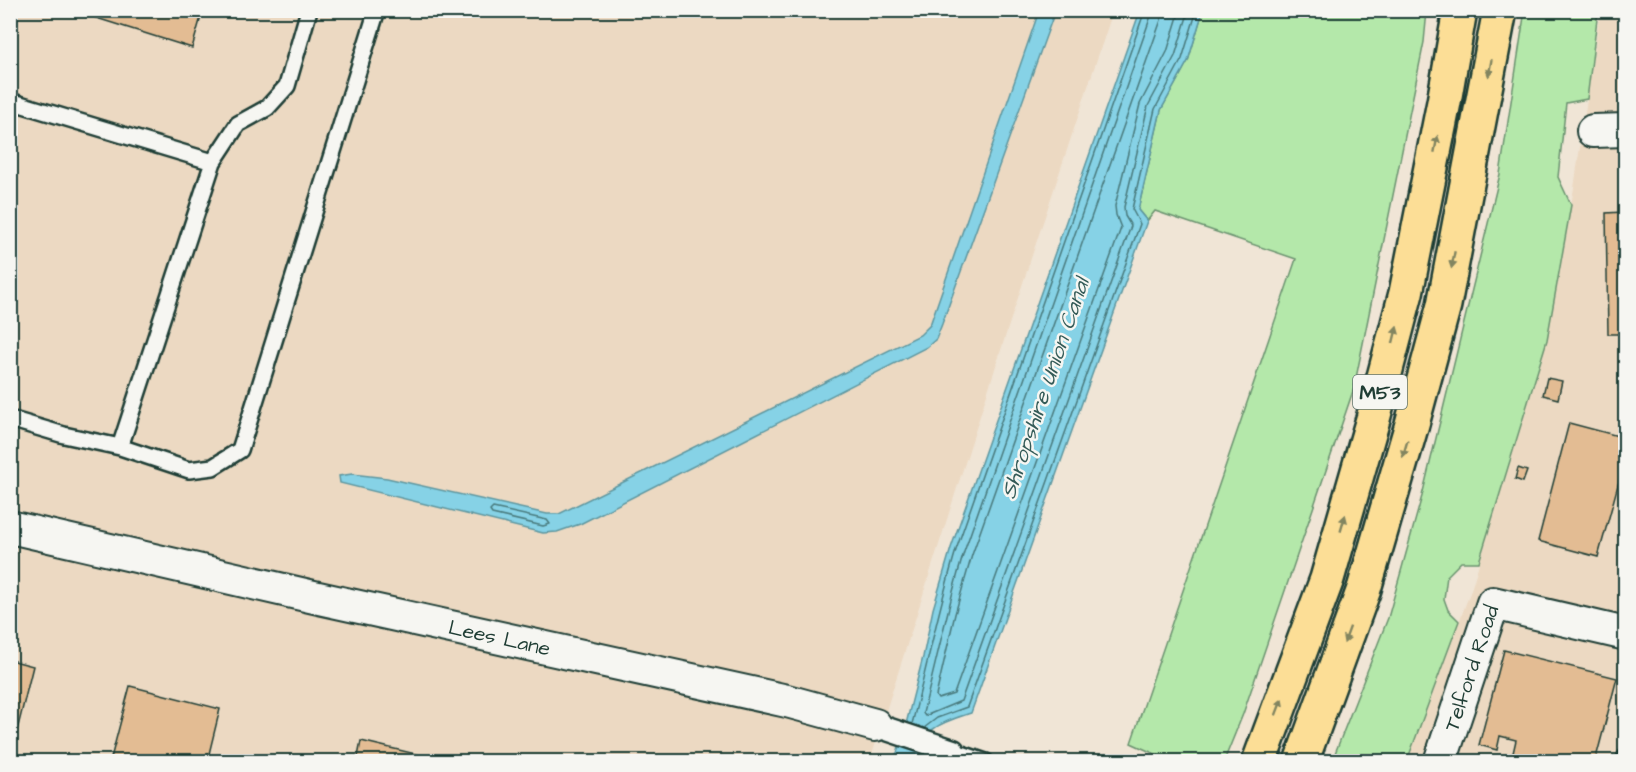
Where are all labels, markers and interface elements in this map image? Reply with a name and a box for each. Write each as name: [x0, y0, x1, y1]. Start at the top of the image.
one-way arrow: [1485, 59, 1494, 78]
one-way arrow: [1432, 134, 1441, 153]
one-way arrow: [1448, 250, 1457, 269]
water label: Shropshire Union Canal: [993, 272, 1099, 503]
one-way arrow: [1391, 325, 1400, 343]
road number: M53: [1353, 375, 1407, 409]
one-way arrow: [1400, 440, 1409, 458]
one-way arrow: [1339, 514, 1348, 532]
street label: Telford Road: [1437, 601, 1506, 735]
street label: Lees Lane: [446, 613, 553, 664]
one-way arrow: [1342, 626, 1352, 644]
one-way arrow: [1275, 698, 1285, 716]

